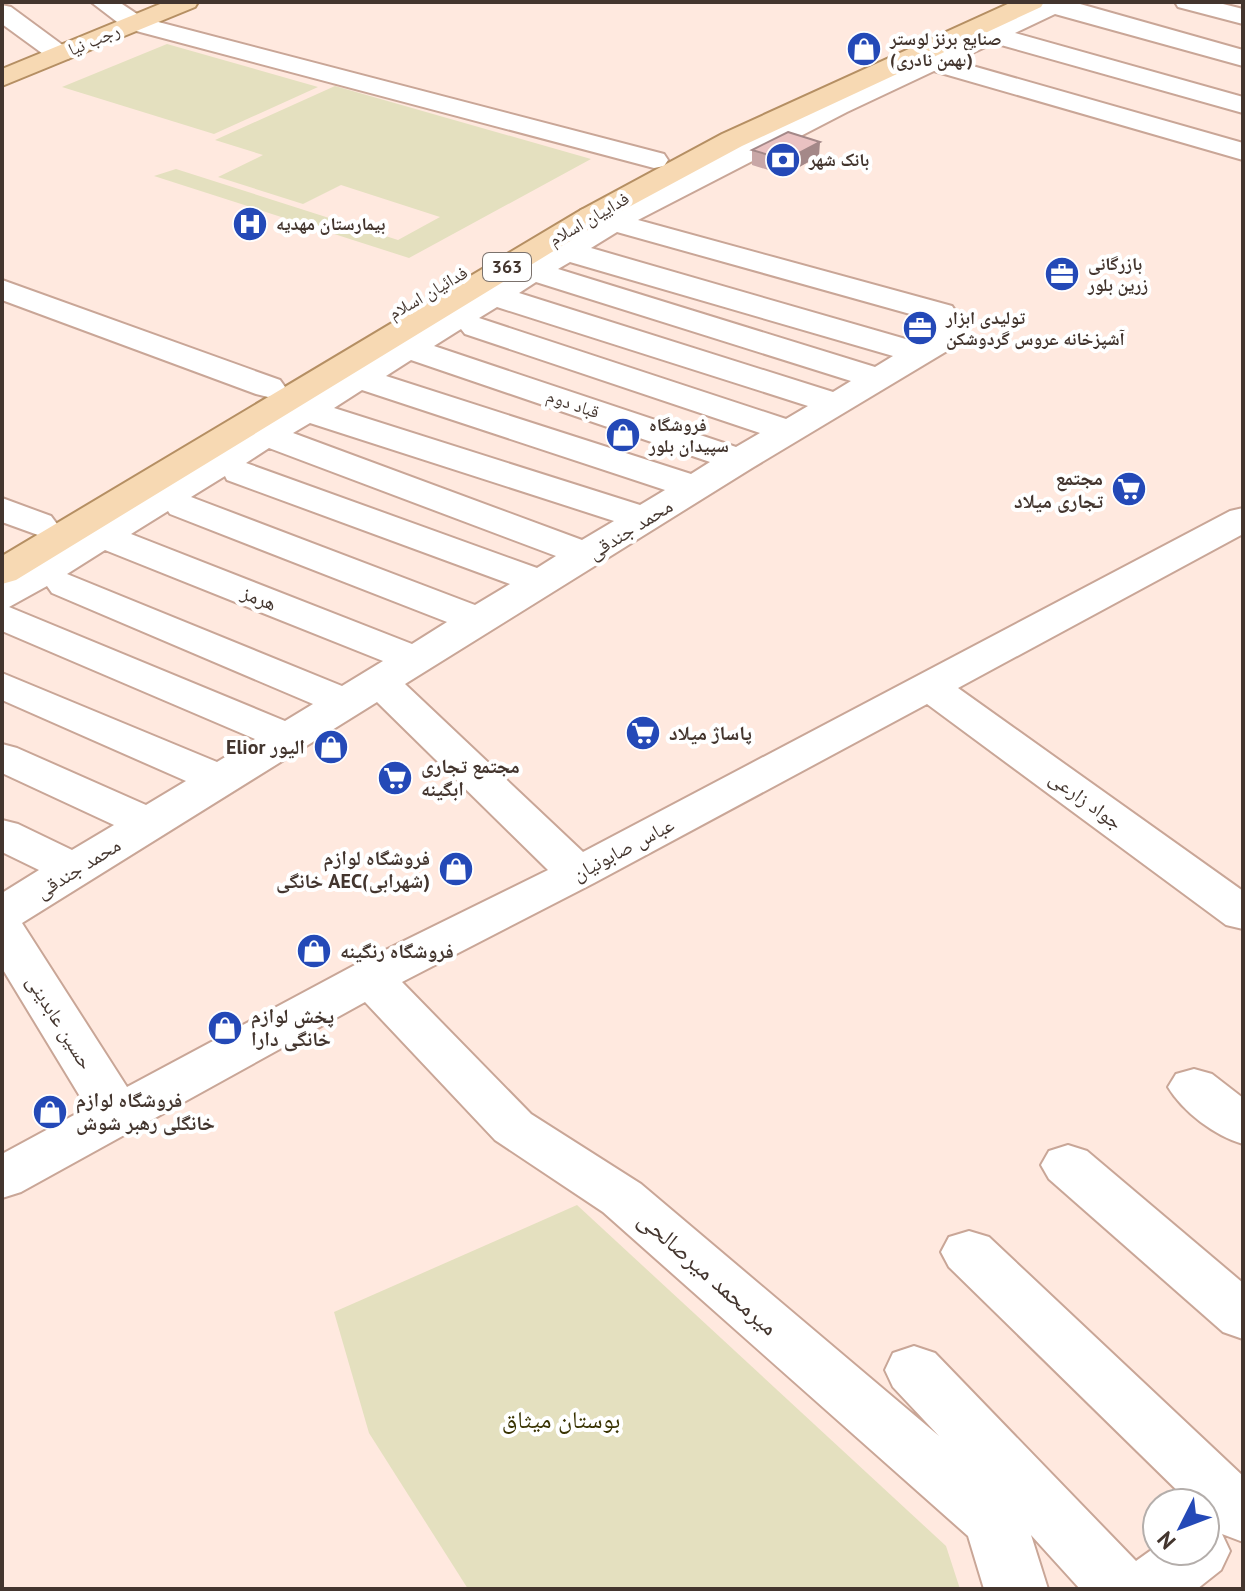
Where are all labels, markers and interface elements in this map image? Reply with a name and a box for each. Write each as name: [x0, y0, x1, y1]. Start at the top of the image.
street label: رجب نیا: [65, 18, 123, 61]
place label: صنایع برنز لوستر (بهمن نادری): [889, 27, 1002, 71]
shop icon: صنایع برنز لوستر (بهمن نادری): [845, 30, 883, 68]
bank icon: بانک شهر: [764, 141, 802, 179]
place label: بانک شهر: [808, 148, 869, 171]
street label: فداییان اسلام: [545, 186, 633, 252]
hospital icon: بیمارستان مهدیه: [231, 205, 269, 243]
place label: بیمارستان مهدیه: [276, 212, 386, 235]
place label: بازرگانی زرین بلور: [1087, 252, 1148, 296]
road number: 363: [483, 253, 531, 281]
office icon: بازرگانی زرین بلور: [1043, 255, 1081, 293]
street label: فدائیان اسلام: [384, 261, 472, 325]
place label: تولیدی ابزار آشپزخانه عروس گردوشکن: [945, 306, 1125, 350]
office icon: تولیدی ابزار آشپزخانه عروس گردوشکن: [901, 309, 939, 347]
street label: قباد دوم: [543, 384, 603, 424]
place label: فروشگاه سپیدان بلور: [648, 413, 729, 457]
shop icon: فروشگاه سپیدان بلور: [604, 416, 642, 454]
place label: مجتمع تجاری میلاد: [1014, 465, 1104, 514]
supermarket icon: مجتمع تجاری میلاد: [1110, 470, 1148, 508]
street label: محمد جندقی: [583, 493, 677, 565]
street label: هرمز: [237, 579, 280, 617]
supermarket icon: پاساژ میلاد: [624, 714, 662, 752]
place label: پاساژ میلاد: [669, 720, 752, 746]
shop icon: Elior الیور: [312, 728, 350, 766]
place label: Elior الیور: [226, 734, 305, 760]
place label: مجتمع تجاری ابگینه: [421, 753, 520, 802]
supermarket icon: مجتمع تجاری ابگینه: [376, 759, 414, 797]
street label: جواد زارعی: [1044, 765, 1128, 836]
street label: عباس صابونیان: [568, 811, 678, 887]
street label: محمد جندقی: [31, 832, 125, 904]
place label: فروشگاه‌ لوازم خانگی AEC(شهرابی): [276, 845, 430, 894]
shop icon: فروشگاه‌ لوازم خانگی AEC(شهرابی): [437, 850, 475, 888]
shop icon: فروشگاه رنگینه: [295, 932, 333, 970]
place label: فروشگاه رنگینه: [340, 938, 454, 964]
street label: حسین عابدینی: [21, 970, 99, 1074]
place label: پخش لوازم خانگی دارا: [251, 1003, 334, 1052]
shop icon: پخش لوازم خانگی دارا: [206, 1009, 244, 1047]
place label: فروشگاه لوازم خانگلی رهبر شوش: [76, 1087, 215, 1136]
shop icon: فروشگاه لوازم خانگلی رهبر شوش: [31, 1093, 69, 1131]
street label: میرمحمد میرصالحی: [632, 1203, 785, 1342]
park label: بوستان میثاق: [502, 1404, 620, 1435]
north arrow: [1141, 1487, 1221, 1567]
text: N: [1151, 1526, 1181, 1555]

